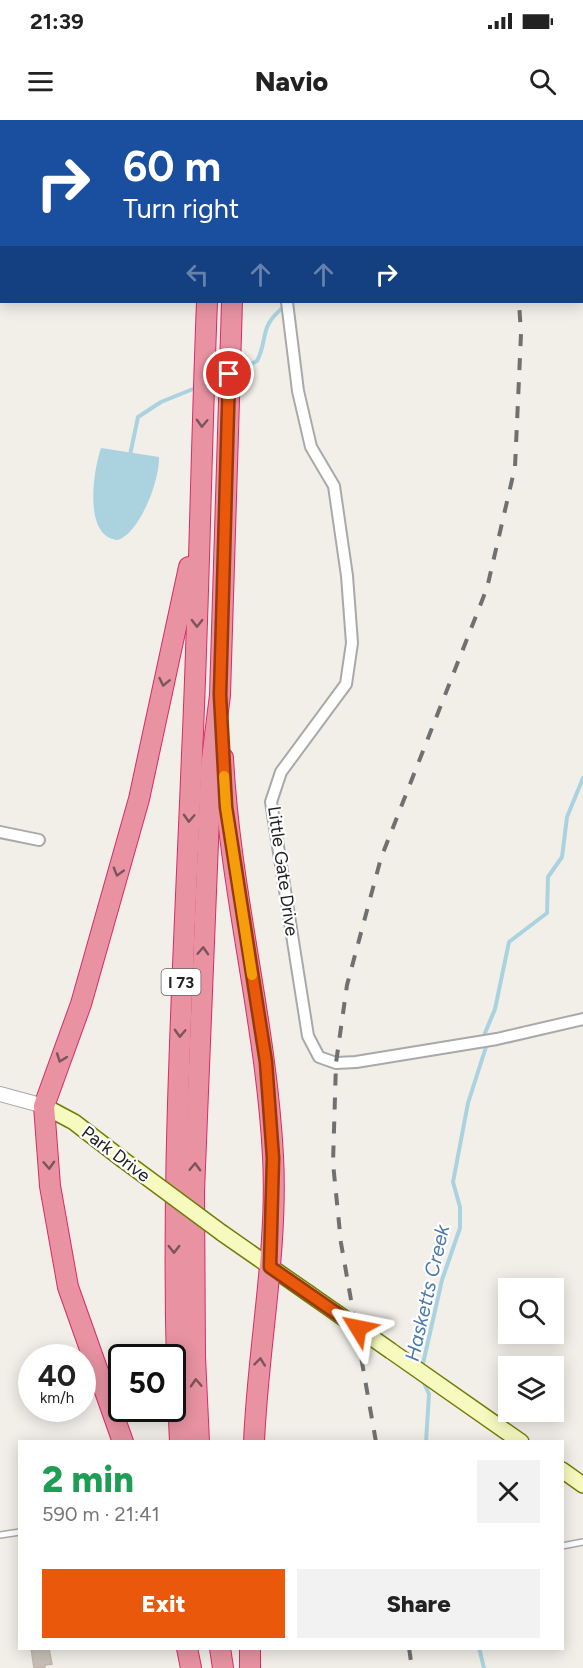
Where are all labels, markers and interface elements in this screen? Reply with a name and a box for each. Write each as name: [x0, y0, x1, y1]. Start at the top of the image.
text: 21:39: [30, 8, 84, 35]
icon: menu: [24, 65, 57, 98]
text: Navio: [255, 65, 328, 98]
icon: search: [526, 65, 559, 98]
text: 60 m: [123, 141, 221, 192]
icon: right: [24, 144, 102, 222]
text: Turn right: [123, 192, 239, 225]
icon: left: [181, 258, 214, 291]
icon: ahead: [244, 258, 277, 291]
icon: ahead: [307, 258, 340, 291]
icon: right: [370, 258, 403, 291]
pin: [203, 348, 254, 399]
icon: arrive: [212, 357, 245, 390]
one-way arrow: [196, 418, 209, 427]
one-way arrow: [190, 618, 203, 627]
one-way arrow: [158, 677, 171, 687]
street label: Little Gate Drive: [263, 805, 303, 938]
one-way arrow: [183, 813, 196, 822]
one-way arrow: [113, 867, 126, 877]
one-way arrow: [196, 947, 209, 956]
road number: I 73: [162, 969, 201, 995]
one-way arrow: [173, 1029, 186, 1038]
one-way arrow: [56, 1052, 69, 1063]
street label: Park Drive: [77, 1121, 155, 1187]
one-way arrow: [42, 1160, 55, 1169]
one-way arrow: [189, 1163, 201, 1172]
water label: Hasketts Creek: [400, 1221, 455, 1364]
one-way arrow: [168, 1245, 180, 1254]
map controls: [498, 1278, 564, 1422]
button: search: [498, 1278, 564, 1344]
position arrow: [326, 1296, 390, 1360]
speed limit sign: 50: [108, 1344, 186, 1422]
button: layers: [498, 1356, 564, 1422]
text: 40: [38, 1357, 76, 1394]
one-way arrow: [254, 1358, 266, 1367]
one-way arrow: [190, 1379, 203, 1388]
text: km/h: [40, 1389, 74, 1407]
text: 2 min: [42, 1458, 134, 1501]
button: close: [477, 1460, 540, 1523]
text: 590 m · 21:41: [42, 1502, 160, 1526]
button: Exit: [42, 1569, 285, 1638]
button: Share: [297, 1569, 540, 1638]

